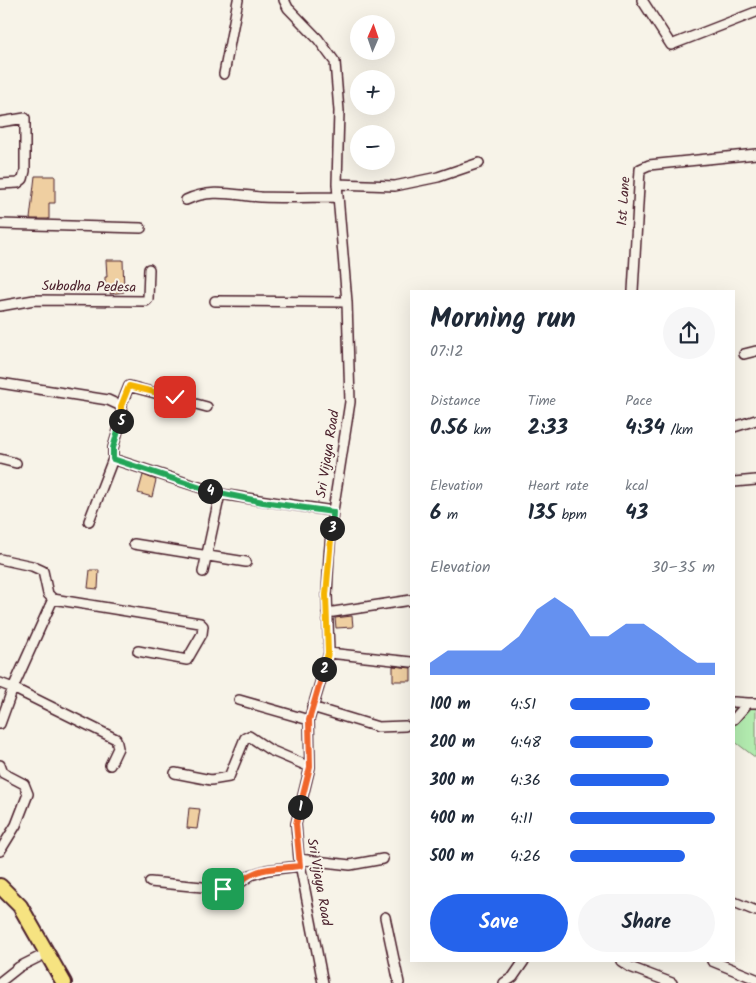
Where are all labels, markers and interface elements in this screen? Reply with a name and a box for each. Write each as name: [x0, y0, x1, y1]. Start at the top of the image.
north arrow: [350, 15, 395, 60]
map controls: [350, 15, 395, 170]
button: +: [350, 70, 395, 115]
button: −: [350, 125, 395, 170]
street label: 1st Lane: [611, 175, 637, 226]
street label: Subodha Pedesa: [42, 275, 136, 299]
text: Morning run: [430, 297, 576, 342]
button: share: [663, 307, 715, 359]
text: 07:12: [430, 339, 464, 364]
pin: [154, 376, 196, 418]
icon: check: [161, 383, 189, 411]
text: Distance: [430, 390, 480, 412]
text: Time: [528, 390, 556, 412]
text: Pace: [625, 390, 652, 412]
street label: Sri Vijaya Road: [310, 407, 346, 500]
pin: 5: [108, 408, 134, 434]
text: 5: [118, 410, 125, 432]
text: 0.56: [430, 412, 468, 445]
text: 2:33: [528, 412, 568, 445]
text: 4:34: [625, 412, 665, 445]
text: km: [468, 419, 491, 441]
text: /km: [665, 419, 693, 441]
text: Elevation: [430, 475, 483, 497]
text: Heart rate: [528, 475, 589, 497]
text: kcal: [625, 475, 648, 497]
pin: 4: [198, 478, 222, 504]
text: 4: [207, 480, 214, 502]
text: 6: [430, 497, 441, 530]
text: 135: [528, 497, 556, 530]
text: 43: [625, 497, 648, 530]
text: m: [441, 504, 458, 526]
text: bpm: [556, 504, 587, 526]
pin: 3: [320, 516, 344, 540]
text: 3: [329, 517, 336, 539]
text: Elevation: [430, 555, 491, 580]
text: 30–35 m: [651, 555, 715, 580]
pin: 2: [312, 656, 336, 682]
text: 2: [320, 658, 329, 680]
text: 100 m: [430, 692, 471, 717]
text: 4:51: [510, 692, 536, 717]
text: 200 m: [430, 730, 475, 755]
text: 4:48: [510, 730, 541, 755]
text: 300 m: [430, 768, 474, 793]
text: 4:36: [510, 768, 541, 793]
pin: 1: [288, 794, 312, 820]
text: 1: [298, 796, 303, 818]
text: 400 m: [430, 806, 474, 831]
text: 4:11: [510, 806, 533, 831]
street label: Sri Vijaya Road: [300, 836, 338, 929]
text: 500 m: [430, 844, 474, 869]
text: 4:26: [510, 844, 541, 869]
pin: [202, 868, 244, 910]
icon: arrive: [209, 875, 237, 903]
button: Save: [430, 894, 568, 952]
button: Share: [578, 894, 715, 952]

